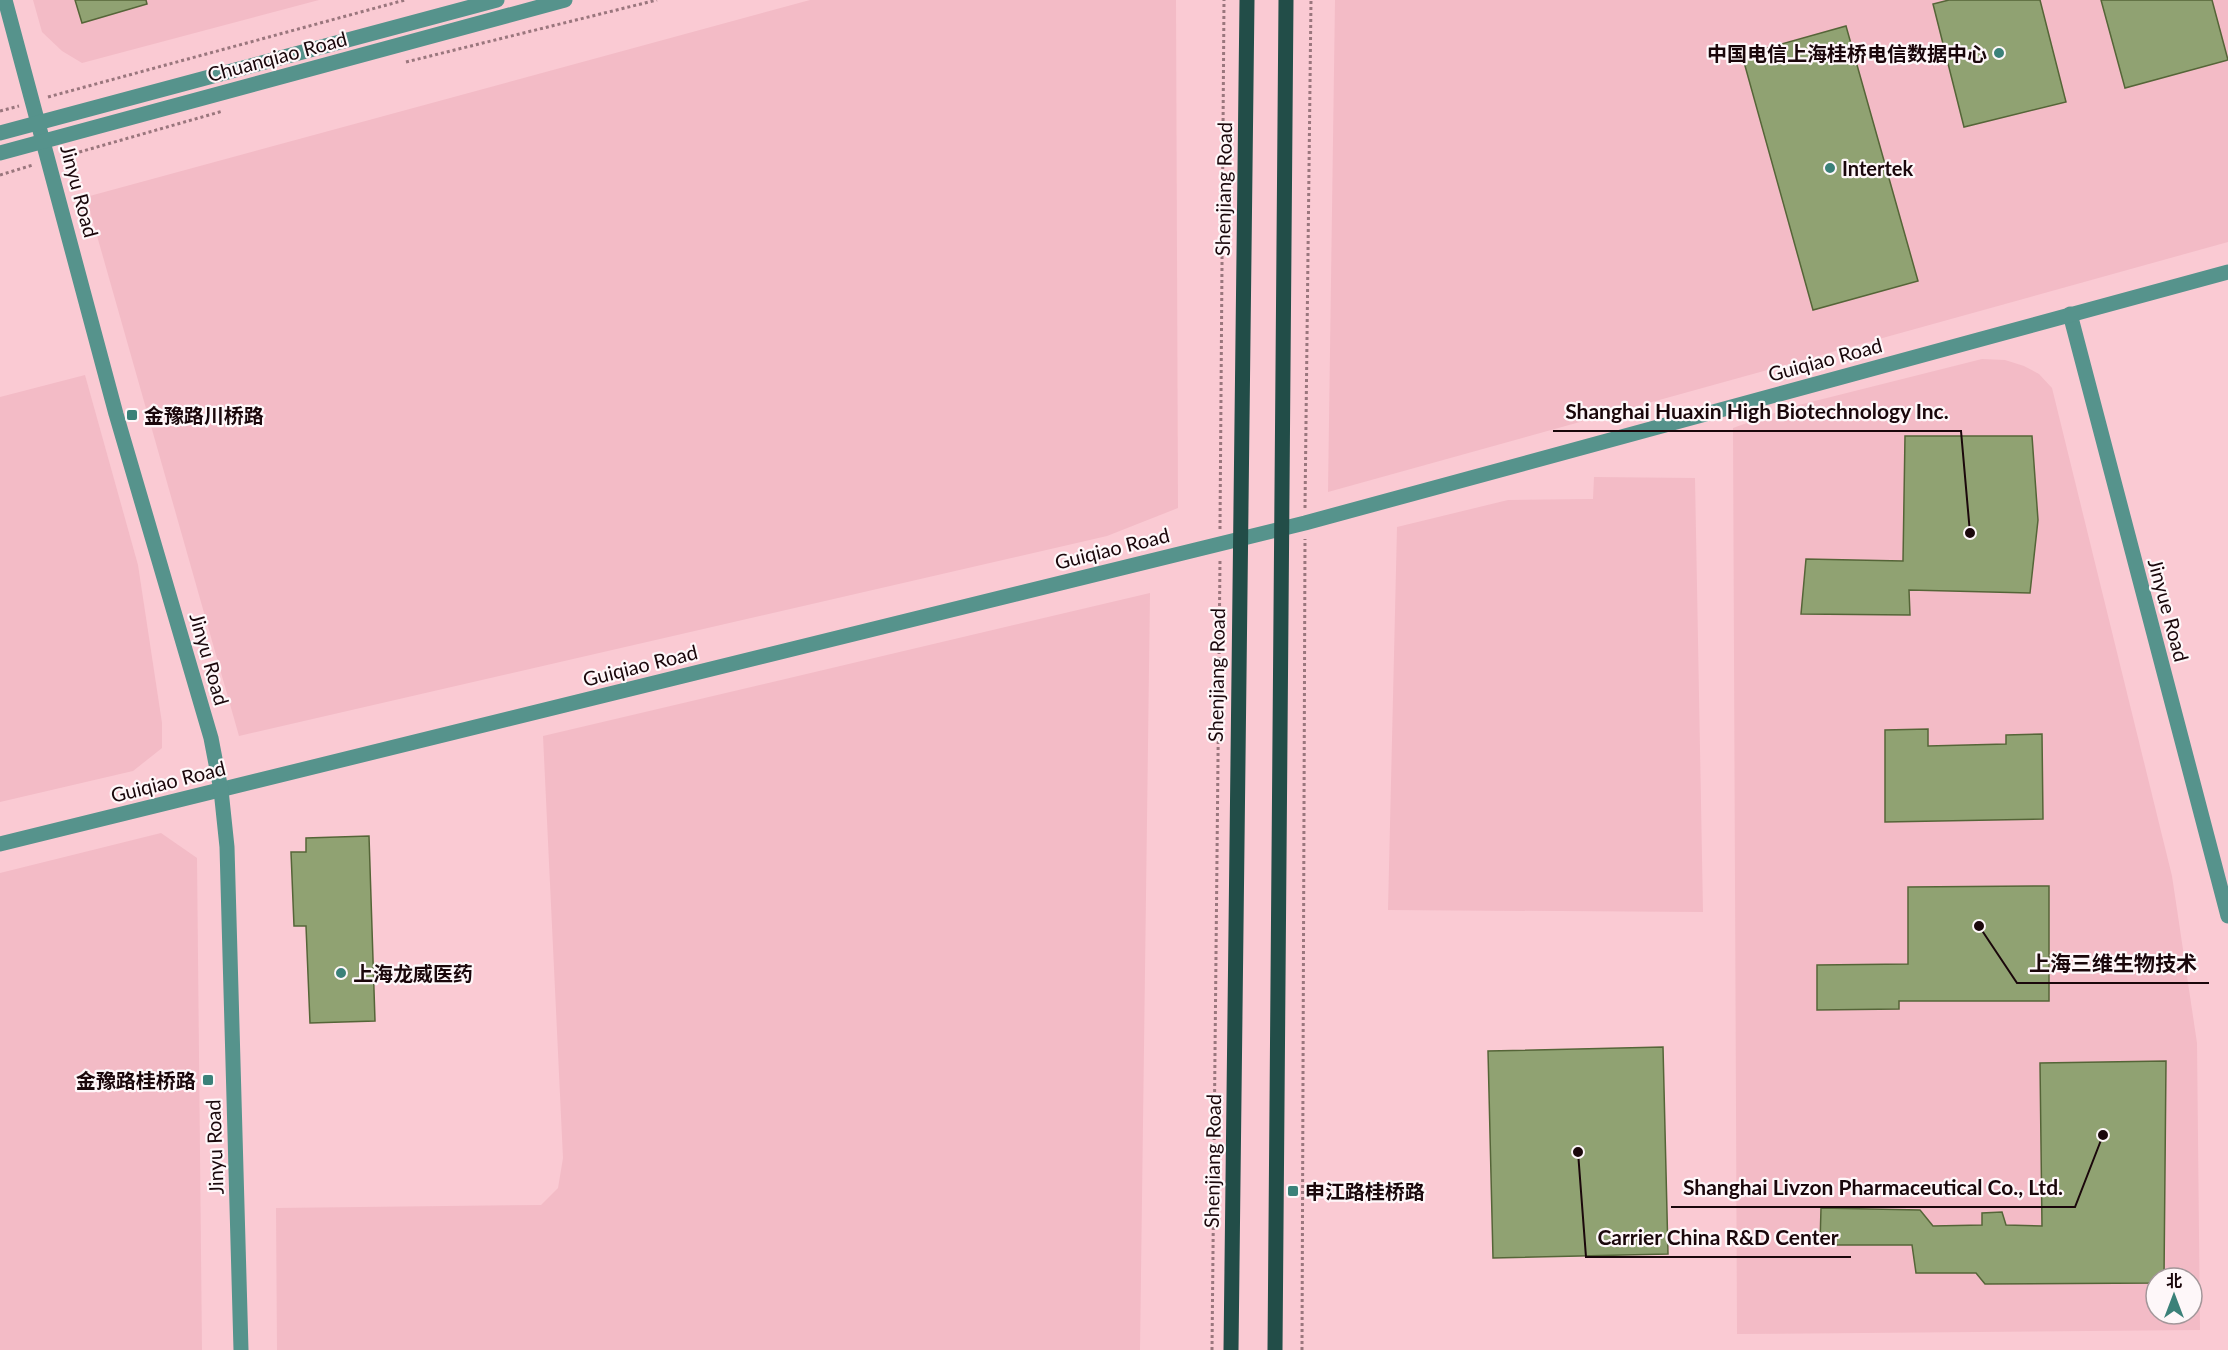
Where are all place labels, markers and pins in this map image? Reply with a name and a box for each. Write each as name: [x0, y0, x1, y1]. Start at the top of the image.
place label: 中国电信上海桂桥电信数据中心: [1707, 41, 1987, 65]
marker: 中国电信上海桂桥电信数据中心: [1992, 46, 2006, 60]
place label: Intertek: [1842, 156, 1913, 180]
marker: Intertek: [1823, 161, 1837, 175]
callout: Shanghai Huaxin High Biotechnology Inc.: [1553, 392, 1961, 431]
place label: 金豫路川桥路: [144, 403, 264, 427]
marker: 金豫路川桥路: [125, 408, 139, 422]
callout: 上海三维生物技术: [2017, 944, 2209, 983]
place label: 上海龙威医药: [353, 961, 473, 985]
marker: 上海龙威医药: [334, 966, 348, 980]
place label: 金豫路桂桥路: [76, 1068, 196, 1092]
marker: 金豫路桂桥路: [201, 1073, 215, 1087]
callout: Shanghai Livzon Pharmaceutical Co., Ltd.: [1671, 1168, 2075, 1207]
place label: 申江路桂桥路: [1305, 1179, 1425, 1203]
marker: 申江路桂桥路: [1286, 1184, 1300, 1198]
callout: Carrier China R&D Center: [1586, 1218, 1851, 1257]

